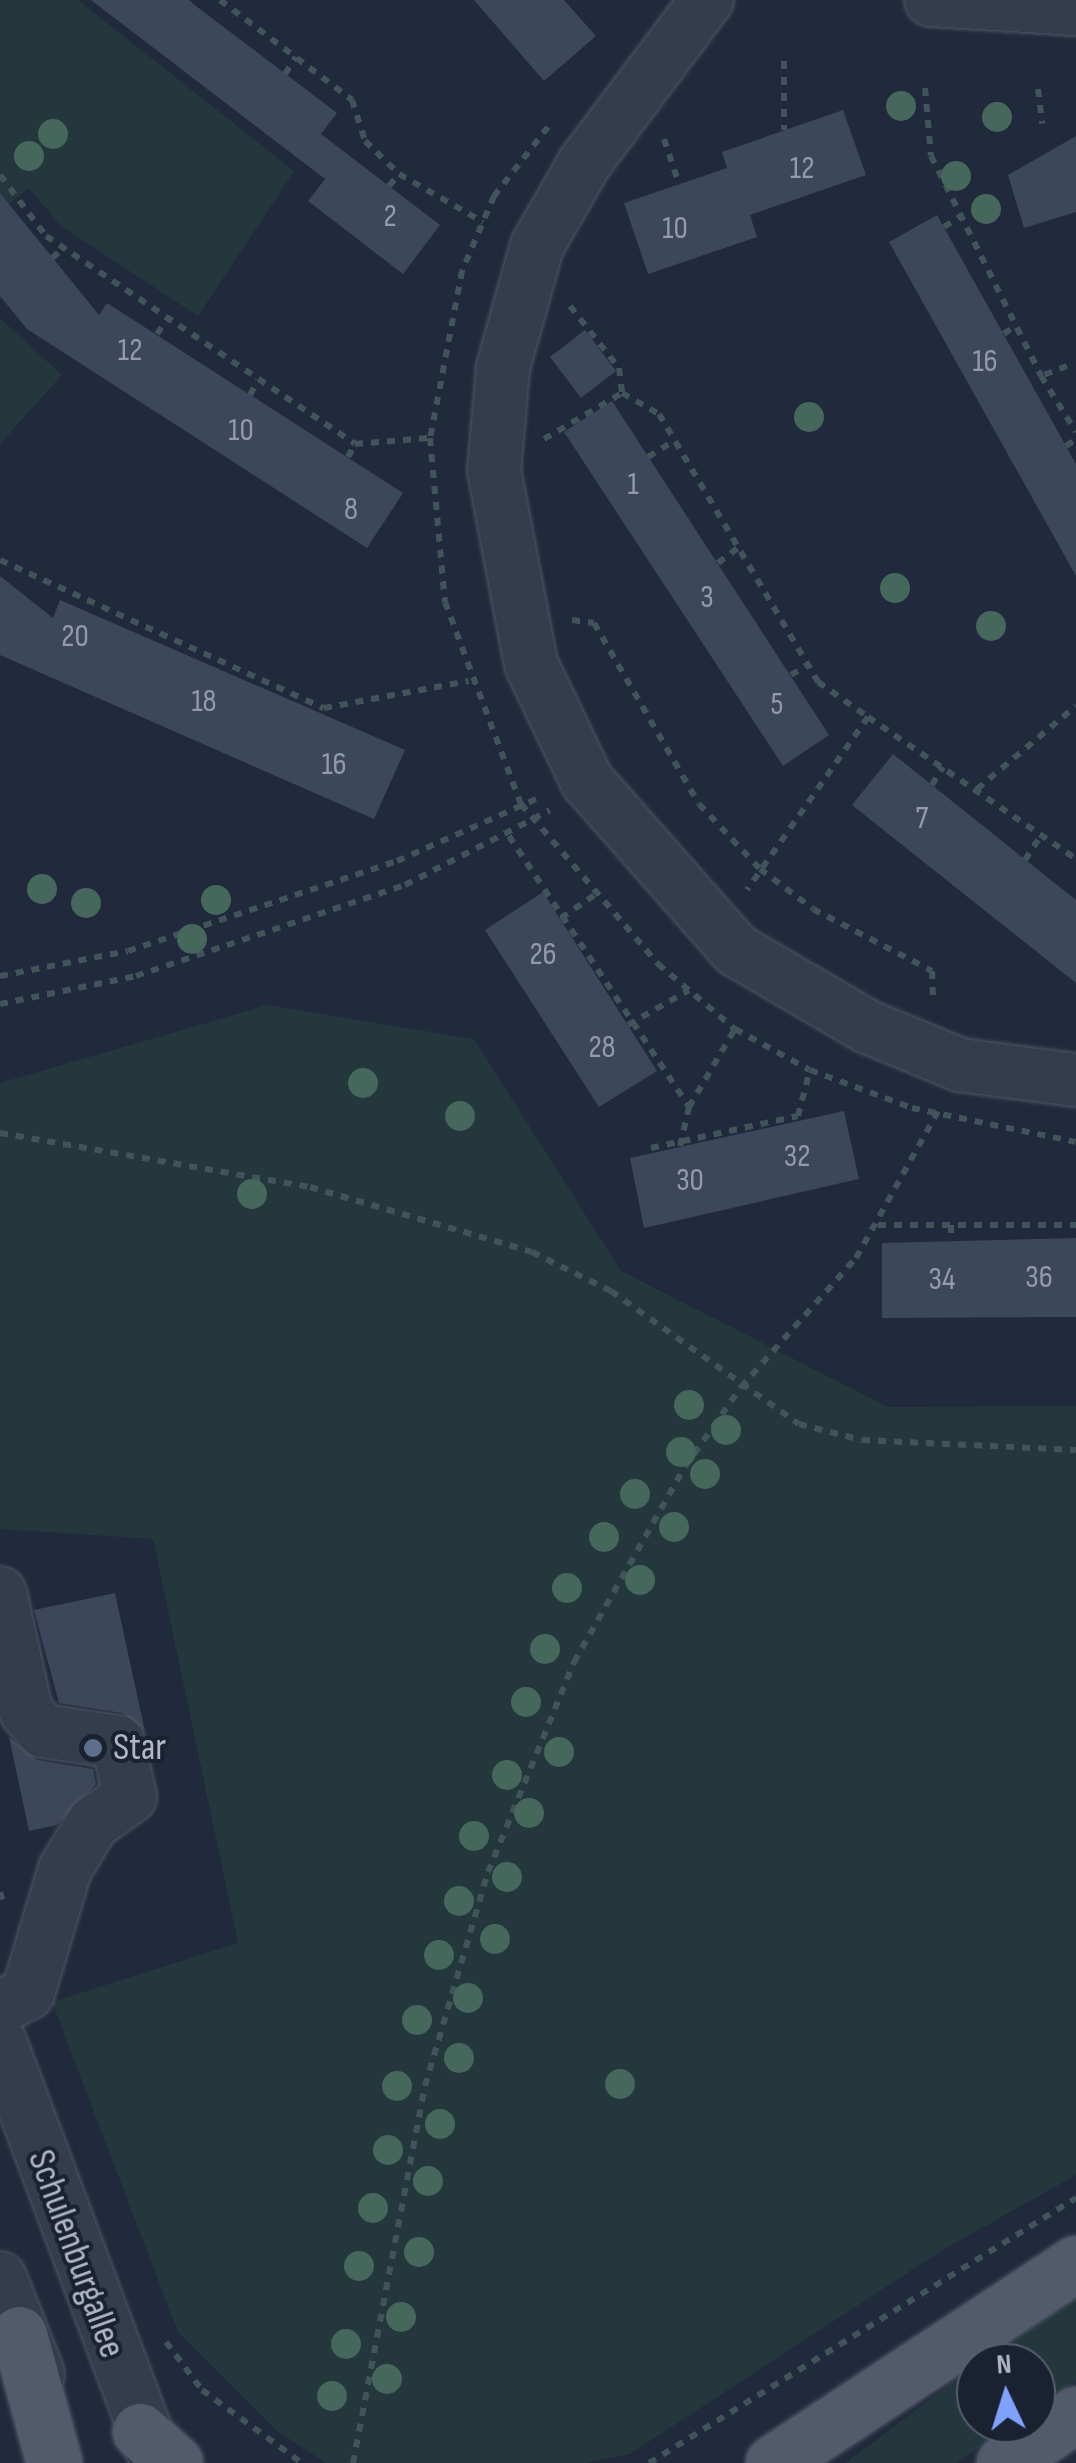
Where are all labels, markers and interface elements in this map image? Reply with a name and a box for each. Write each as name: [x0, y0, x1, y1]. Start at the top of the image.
house number: 12: [790, 150, 814, 188]
house number: 2: [383, 198, 397, 236]
house number: 10: [662, 210, 688, 248]
house number: 12: [118, 332, 142, 370]
house number: 16: [972, 343, 998, 381]
house number: 10: [228, 412, 254, 450]
house number: 1: [627, 466, 639, 504]
house number: 8: [344, 491, 358, 529]
house number: 3: [700, 579, 714, 617]
house number: 20: [61, 618, 89, 656]
house number: 18: [191, 683, 217, 721]
house number: 5: [771, 686, 783, 724]
house number: 16: [321, 746, 347, 784]
house number: 7: [916, 800, 928, 838]
house number: 26: [529, 936, 557, 974]
house number: 28: [588, 1029, 616, 1067]
house number: 32: [784, 1138, 810, 1176]
house number: 30: [676, 1162, 704, 1200]
house number: 36: [1025, 1259, 1053, 1297]
house number: 34: [929, 1261, 955, 1299]
place label: Star: [113, 1725, 166, 1771]
marker: Star: [82, 1737, 104, 1759]
street label: Schulenburgallee: [17, 2144, 135, 2364]
north arrow: [956, 2343, 1056, 2443]
text: N: [995, 2348, 1013, 2382]

